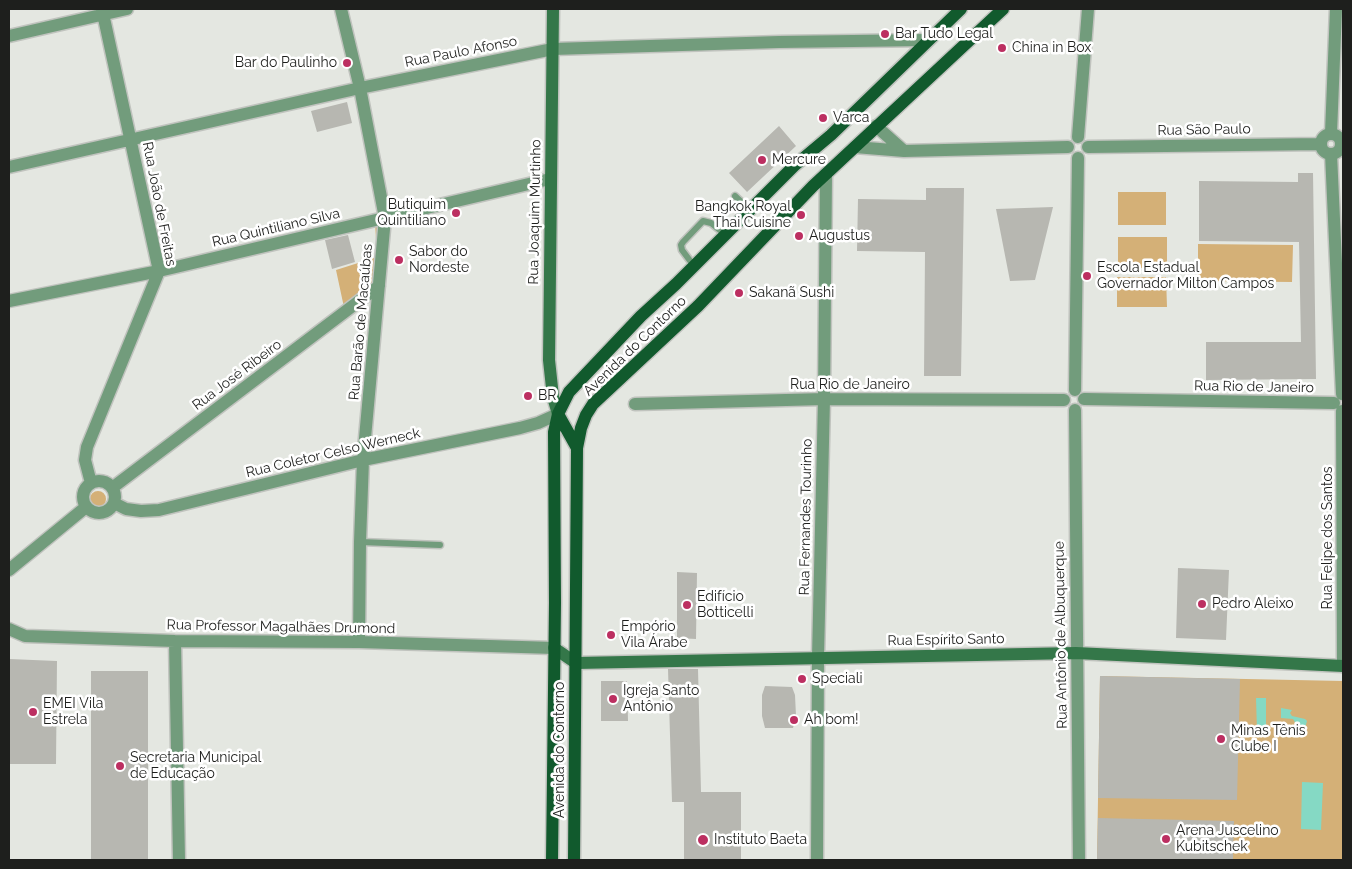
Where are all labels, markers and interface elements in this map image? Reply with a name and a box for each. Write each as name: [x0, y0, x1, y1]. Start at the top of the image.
place label: Bar Tudo Legal: [895, 26, 993, 42]
marker: Bar Tudo Legal: [879, 28, 891, 40]
street label: Rua Paulo Afonso: [403, 33, 519, 71]
place label: China in Box: [1012, 40, 1091, 56]
marker: China in Box: [996, 42, 1008, 54]
place label: Bar do Paulinho: [235, 55, 337, 71]
marker: Bar do Paulinho: [341, 57, 353, 69]
place label: Varca: [833, 110, 869, 126]
marker: Varca: [817, 112, 829, 124]
street label: Rua São Paulo: [1157, 121, 1251, 139]
street label: Rua Joaquim Murtinho: [525, 139, 545, 285]
street label: Rua João de Freitas: [139, 140, 179, 268]
place label: Mercure: [772, 152, 826, 168]
marker: Mercure: [756, 154, 768, 166]
place label: Butiquim Quintiliano: [377, 197, 446, 230]
place label: Bangkok Royal Thai Cuisine: [695, 199, 791, 232]
street label: Rua Quintiliano Silva: [210, 205, 342, 251]
marker: Butiquim Quintiliano: [450, 207, 462, 219]
marker: Bangkok Royal Thai Cuisine: [795, 209, 807, 221]
place label: Augustus: [809, 228, 870, 244]
marker: Augustus: [793, 230, 805, 242]
street label: Rua Barão de Macaúbas: [346, 243, 376, 401]
place label: Sabor do Nordeste: [409, 244, 469, 276]
marker: Sabor do Nordeste: [393, 254, 405, 266]
place label: Escola Estadual Governador Milton Campos: [1097, 260, 1274, 292]
marker: Escola Estadual Governador Milton Campos: [1081, 270, 1093, 282]
place label: Sakanã Sushi: [749, 285, 834, 301]
marker: Sakanã Sushi: [733, 287, 745, 299]
street label: Avenida do Contorno: [580, 293, 690, 399]
street label: Rua José Ribeiro: [189, 336, 285, 414]
street label: Rua Rio de Janeiro: [790, 377, 910, 393]
street label: Rua Rio de Janeiro: [1194, 378, 1314, 396]
place label: BR: [538, 388, 556, 404]
marker: BR: [522, 390, 534, 402]
street label: Rua Coletor Celso Werneck: [244, 425, 422, 481]
street label: Rua Fernandes Tourinho: [796, 438, 816, 596]
street label: Rua Felipe dos Santos: [1320, 466, 1336, 610]
street label: Rua Antônio de Albuquerque: [1051, 541, 1071, 729]
place label: Edifício Botticelli: [697, 589, 753, 622]
place label: Pedro Aleixo: [1212, 596, 1294, 612]
marker: Pedro Aleixo: [1196, 598, 1208, 610]
marker: Edifício Botticelli: [681, 599, 693, 611]
street label: Rua Professor Magalhães Drumond: [167, 617, 395, 637]
place label: Empório Vila Árabe: [621, 619, 687, 652]
marker: Empório Vila Árabe: [605, 629, 617, 641]
street label: Rua Espírito Santo: [887, 631, 1005, 649]
place label: Speciali: [812, 671, 863, 687]
marker: Speciali: [796, 673, 808, 685]
street label: Avenida do Contorno: [552, 682, 568, 818]
place label: Igreja Santo Antônio: [623, 683, 699, 716]
marker: Igreja Santo Antônio: [607, 693, 619, 705]
place label: EMEI Vila Estrela: [43, 696, 103, 729]
marker: EMEI Vila Estrela: [27, 706, 39, 718]
place label: Ah bom!: [804, 712, 859, 728]
marker: Ah bom!: [788, 714, 800, 726]
place label: Minas Tênis Clube I: [1231, 723, 1306, 756]
marker: Minas Tênis Clube I: [1215, 733, 1227, 745]
place label: Secretaria Municipal de Educação: [130, 750, 261, 782]
marker: Secretaria Municipal de Educação: [114, 760, 126, 772]
place label: Arena Juscelino Kubitschek: [1176, 823, 1279, 856]
place label: Instituto Baeta: [714, 832, 807, 848]
marker: Instituto Baeta: [696, 833, 710, 847]
marker: Arena Juscelino Kubitschek: [1160, 833, 1172, 845]

